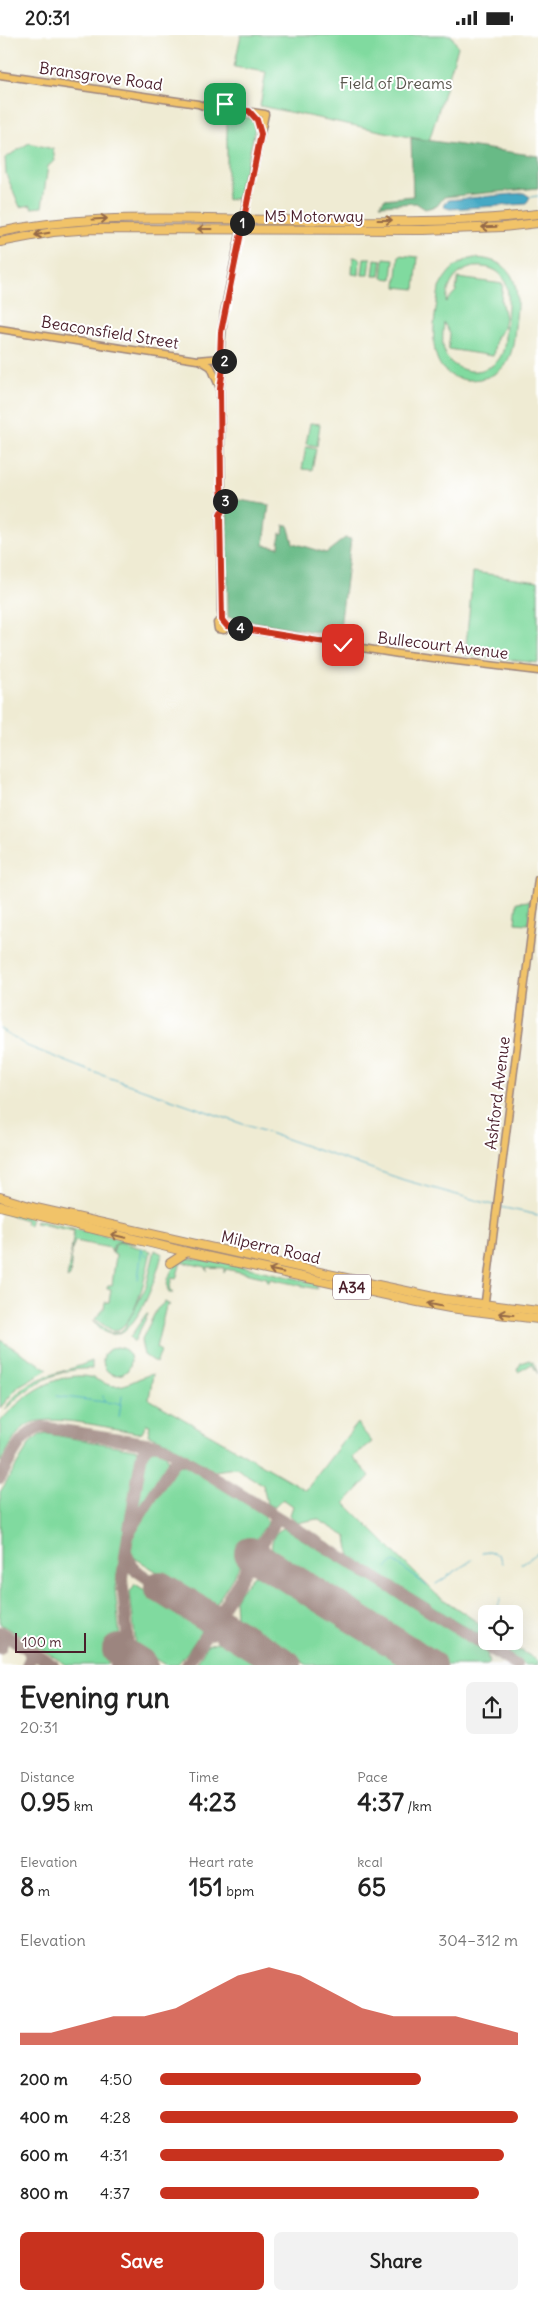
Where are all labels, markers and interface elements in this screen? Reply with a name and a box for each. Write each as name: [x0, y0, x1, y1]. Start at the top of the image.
text: 20:31: [25, 6, 70, 30]
street label: Bransgrove Road: [38, 57, 164, 95]
park label: Field of Dreams: [340, 73, 452, 93]
pin: [204, 83, 246, 125]
icon: arrive: [211, 90, 239, 118]
street label: M5 Motorway: [264, 206, 364, 226]
pin: 1: [230, 211, 254, 235]
one-way arrow: [92, 214, 108, 223]
text: 1: [240, 214, 245, 232]
one-way arrow: [377, 215, 393, 225]
one-way arrow: [482, 223, 498, 232]
one-way arrow: [197, 224, 213, 234]
one-way arrow: [35, 230, 51, 240]
street label: Beaconsfield Street: [40, 311, 181, 353]
pin: 2: [212, 349, 236, 373]
text: 2: [221, 352, 228, 370]
pin: 3: [212, 489, 238, 513]
text: 3: [222, 492, 229, 510]
pin: 4: [228, 615, 252, 641]
text: 4: [236, 619, 245, 637]
pin: [322, 624, 364, 666]
street label: Bullecourt Avenue: [377, 627, 509, 663]
icon: check: [329, 631, 357, 659]
street label: Ashford Avenue: [480, 1035, 514, 1151]
street label: Milperra Road: [219, 1226, 323, 1268]
one-way arrow: [111, 1231, 127, 1240]
one-way arrow: [268, 1266, 284, 1275]
road number: A34: [333, 1275, 371, 1299]
one-way arrow: [427, 1299, 443, 1309]
one-way arrow: [499, 1309, 515, 1319]
map controls: [478, 1605, 523, 1650]
button: locate: [478, 1605, 523, 1650]
scale bar: [15, 1630, 86, 1653]
text: 100 m: [22, 1633, 62, 1651]
text: Evening run: [20, 1680, 170, 1716]
button: share: [466, 1682, 518, 1734]
text: 20:31: [20, 1717, 58, 1737]
text: Distance: [20, 1768, 75, 1786]
text: Time: [189, 1768, 219, 1786]
text: Pace: [357, 1768, 388, 1786]
text: 0.95: [20, 1786, 70, 1818]
text: 4:23: [189, 1786, 237, 1818]
text: 4:37: [357, 1786, 404, 1818]
text: km: [70, 1797, 93, 1815]
text: /km: [404, 1797, 432, 1815]
text: Elevation: [20, 1853, 77, 1871]
text: Heart rate: [189, 1853, 254, 1871]
text: kcal: [357, 1853, 383, 1871]
text: 8: [20, 1871, 34, 1903]
text: 151: [189, 1871, 223, 1903]
text: 65: [357, 1871, 386, 1903]
text: m: [34, 1882, 50, 1900]
text: bpm: [223, 1882, 254, 1900]
text: Elevation: [20, 1930, 86, 1950]
text: 304–312 m: [438, 1930, 518, 1950]
text: 200 m: [20, 2069, 68, 2089]
text: 4:50: [100, 2069, 133, 2089]
text: 400 m: [20, 2107, 68, 2127]
text: 4:28: [100, 2107, 131, 2127]
text: 600 m: [20, 2145, 68, 2165]
text: 4:31: [100, 2145, 128, 2165]
text: 800 m: [20, 2183, 68, 2203]
text: 4:37: [100, 2183, 130, 2203]
button: Save: [20, 2232, 264, 2290]
button: Share: [274, 2232, 518, 2290]

